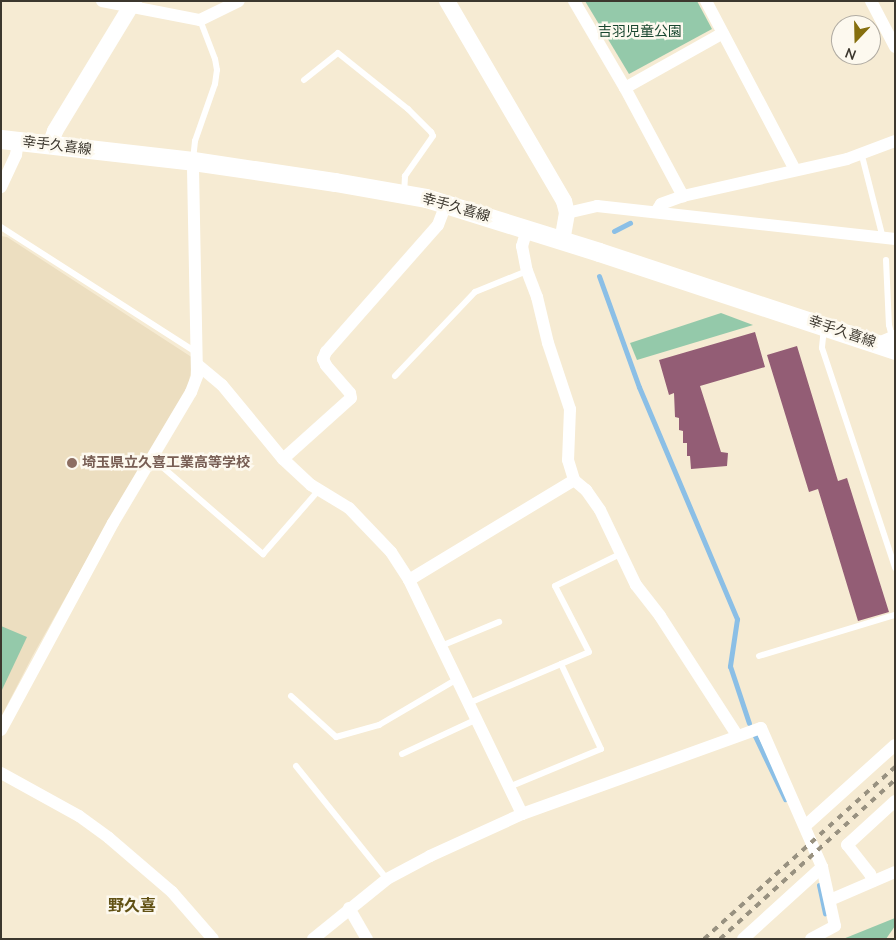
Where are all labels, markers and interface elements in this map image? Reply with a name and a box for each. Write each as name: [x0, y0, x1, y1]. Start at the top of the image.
north arrow: [831, 15, 881, 65]
park label: 吉羽児童公園: [598, 24, 682, 40]
text: N: [843, 43, 859, 64]
street label: 幸手久喜線: [21, 133, 93, 159]
street label: 幸手久喜線: [420, 190, 492, 226]
street label: 幸手久喜線: [806, 313, 878, 351]
place label: 埼玉県立久喜工業高等学校: [82, 455, 250, 471]
marker: 埼玉県立久喜工業高等学校: [66, 457, 78, 469]
district label: 野久喜: [108, 896, 156, 916]

